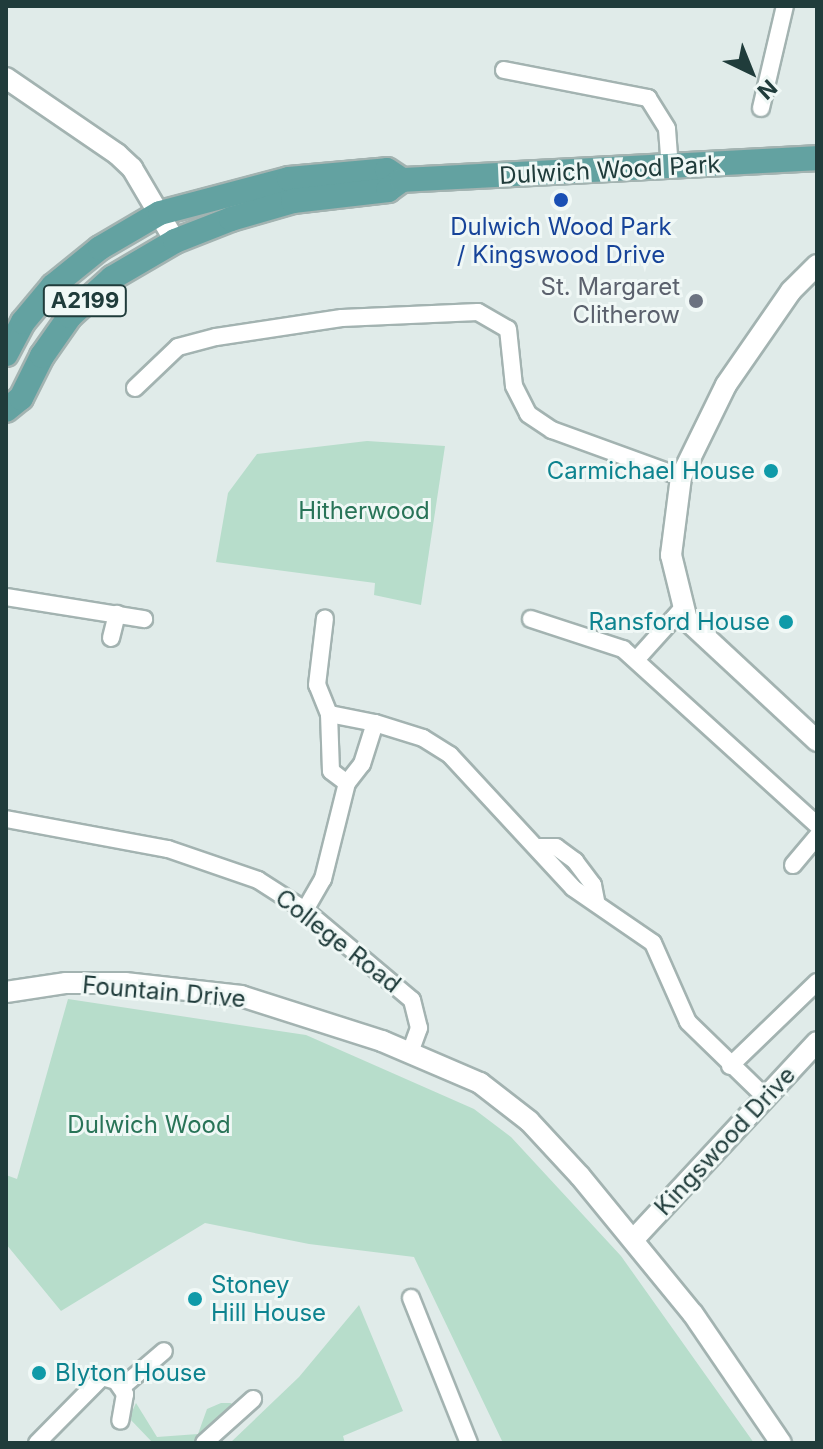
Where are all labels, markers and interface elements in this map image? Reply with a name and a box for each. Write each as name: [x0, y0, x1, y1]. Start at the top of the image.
north arrow: [711, 32, 791, 112]
text: N: [752, 74, 782, 105]
street label: Dulwich Wood Park: [499, 150, 721, 190]
marker: Dulwich Wood Park / Kingswood Drive: [552, 191, 570, 209]
place label: Dulwich Wood Park / Kingswood Drive: [450, 213, 672, 269]
place label: St. Margaret Clitherow: [541, 273, 680, 329]
road number: A2199: [41, 283, 129, 319]
marker: St. Margaret Clitherow: [687, 292, 705, 310]
place label: Carmichael House: [547, 457, 755, 485]
marker: Carmichael House: [762, 462, 780, 480]
park label: Hitherwood: [298, 497, 430, 525]
place label: Ransford House: [589, 608, 770, 636]
marker: Ransford House: [777, 613, 795, 631]
street label: College Road: [270, 883, 406, 999]
street label: Fountain Drive: [81, 971, 247, 1013]
street label: Kingswood Drive: [649, 1061, 801, 1221]
park label: Dulwich Wood: [67, 1111, 231, 1139]
place label: Stoney Hill House: [211, 1271, 326, 1327]
marker: Stoney Hill House: [186, 1290, 204, 1308]
place label: Blyton House: [55, 1359, 206, 1387]
marker: Blyton House: [30, 1364, 48, 1382]

